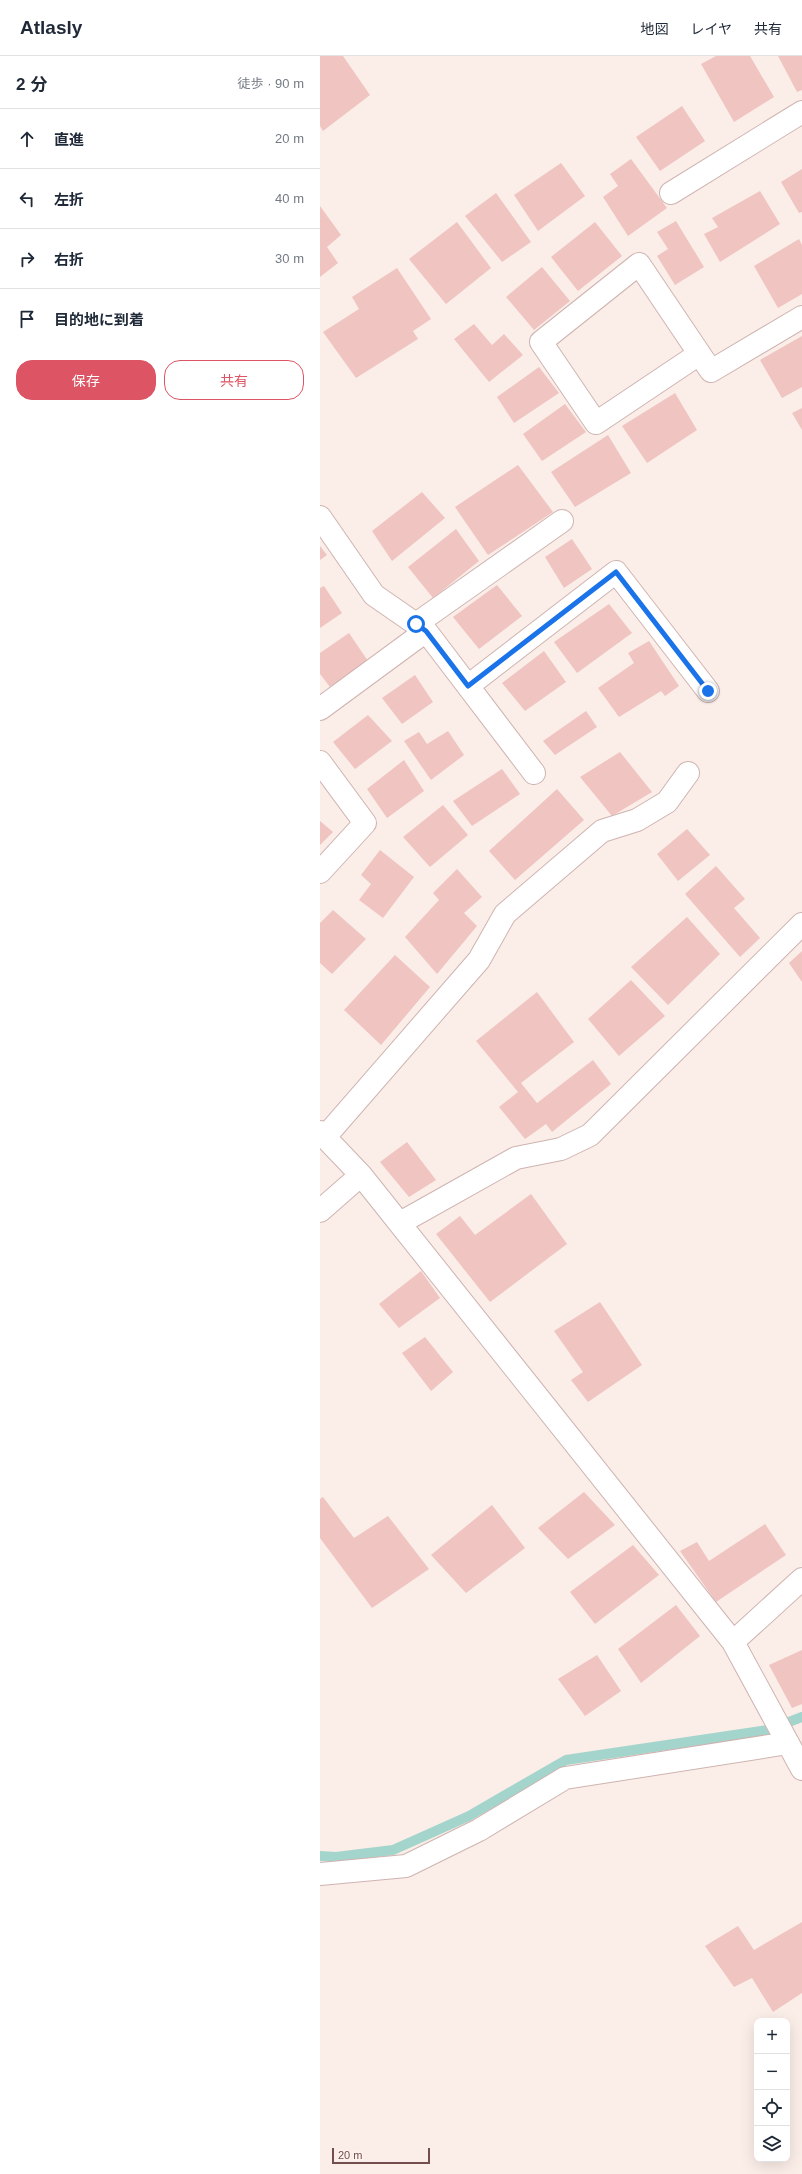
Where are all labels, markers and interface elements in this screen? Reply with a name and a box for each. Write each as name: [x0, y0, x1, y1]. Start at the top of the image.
text: Atlasly: [20, 17, 82, 38]
text: 地図: [640, 21, 668, 37]
text: レイヤ: [690, 21, 732, 37]
text: 共有: [754, 21, 782, 37]
text: 2 分: [16, 75, 47, 94]
text: 徒歩 · 90 m: [238, 76, 304, 91]
icon: ahead: [16, 128, 38, 150]
text: 直進: [54, 131, 84, 148]
text: 20 m: [275, 131, 304, 146]
icon: left: [16, 188, 38, 210]
text: 左折: [54, 191, 84, 208]
text: 40 m: [275, 191, 304, 206]
icon: right: [16, 248, 38, 270]
text: 右折: [54, 251, 84, 268]
text: 30 m: [275, 251, 304, 266]
icon: arrive: [16, 308, 38, 330]
text: 目的地に到着: [54, 311, 144, 328]
button: 保存: [16, 360, 156, 400]
button: 共有: [164, 360, 304, 400]
route start: [407, 615, 425, 633]
route end: [699, 682, 717, 700]
map controls: [754, 2018, 790, 2162]
button: +: [754, 2018, 790, 2054]
button: −: [754, 2054, 790, 2090]
button: locate: [754, 2090, 790, 2126]
button: layers: [754, 2126, 790, 2162]
scale bar: [332, 2146, 430, 2165]
text: 20 m: [338, 2149, 362, 2161]

